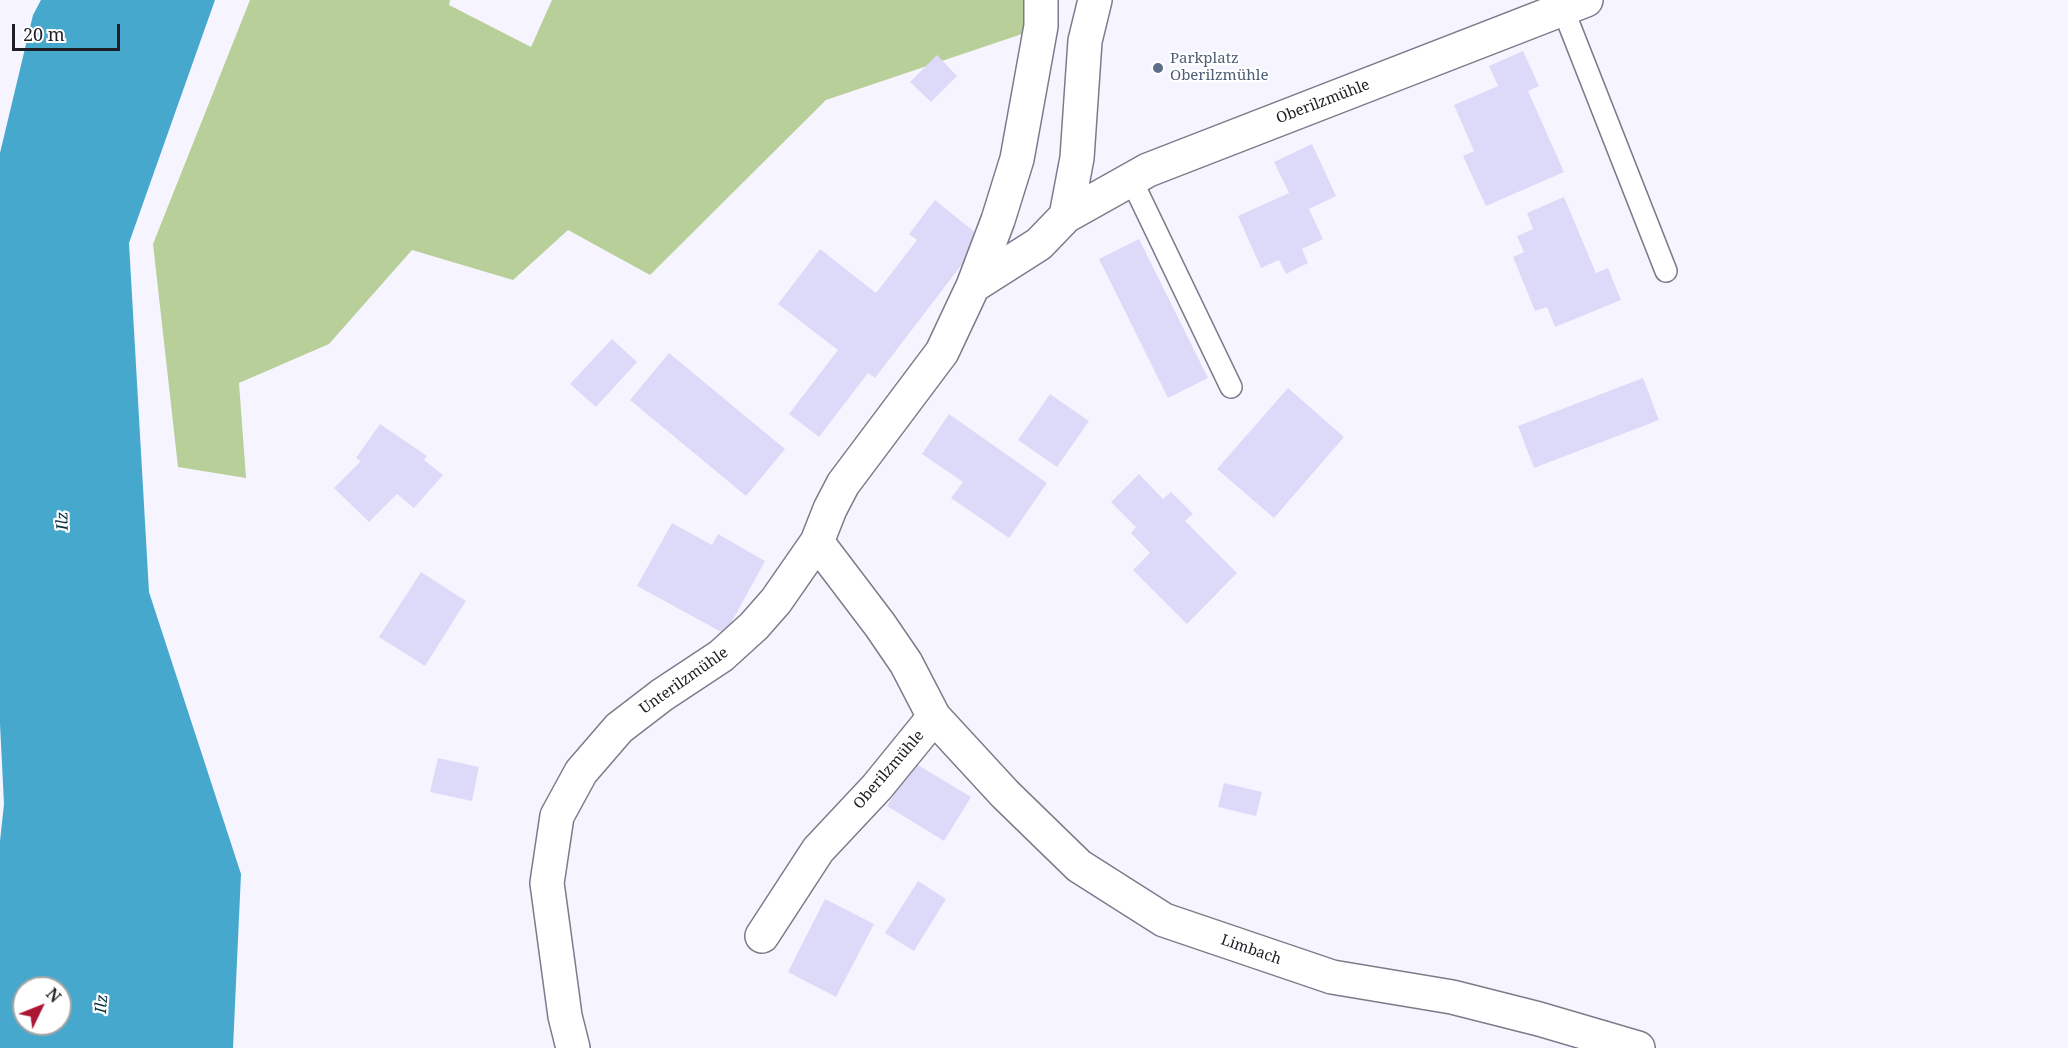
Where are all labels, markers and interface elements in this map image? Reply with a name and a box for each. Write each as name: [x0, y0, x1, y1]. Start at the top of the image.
scale bar: [15, 12, 123, 50]
text: 20 m: [23, 22, 65, 46]
place label: Parkplatz Oberilzmühle: [1170, 50, 1268, 85]
marker: Parkplatz Oberilzmühle: [1151, 61, 1165, 75]
street label: Oberilzmühle: [1274, 76, 1372, 128]
water label: Ilz: [53, 511, 73, 531]
street label: Unterilzmühle: [636, 644, 732, 718]
street label: Oberilzmühle: [850, 727, 928, 813]
street label: Limbach: [1218, 931, 1284, 969]
north arrow: [12, 976, 72, 1036]
text: N: [41, 983, 66, 1007]
water label: Ilz: [92, 994, 112, 1014]

